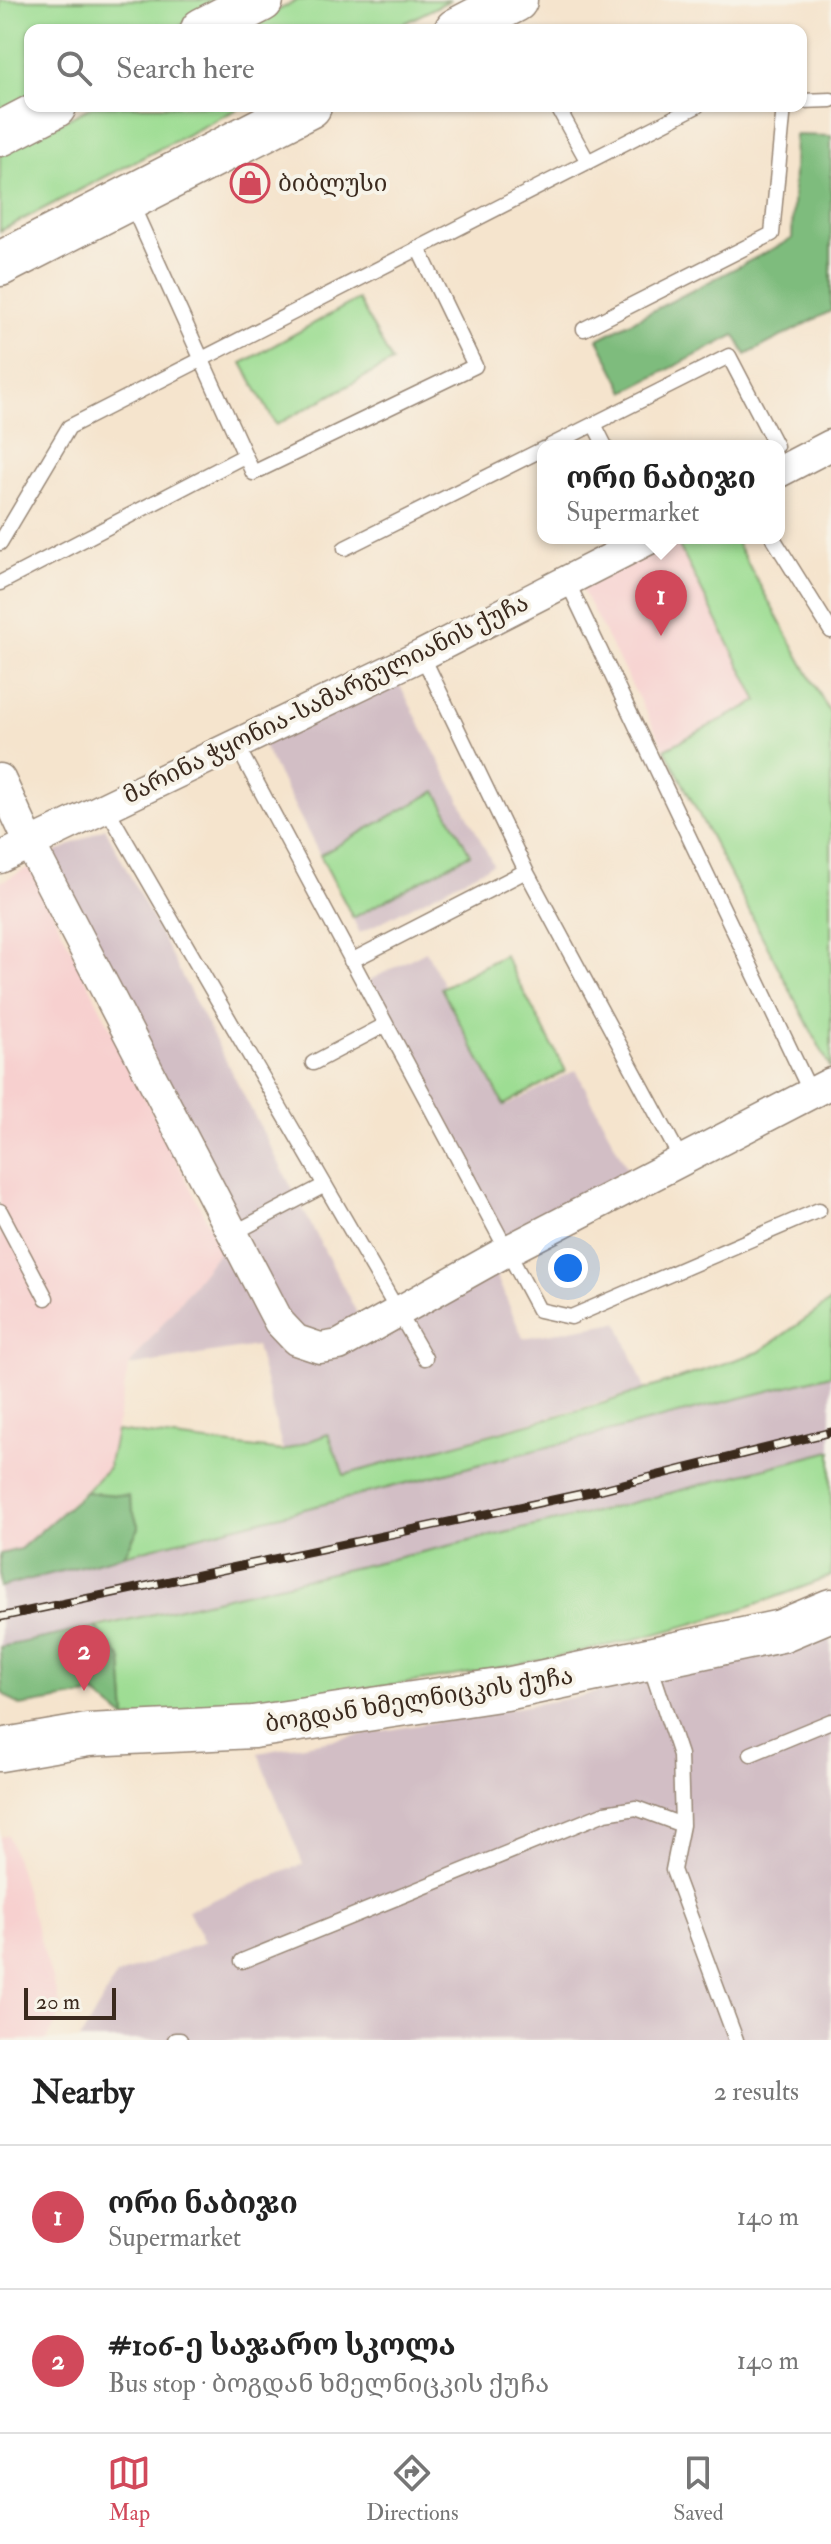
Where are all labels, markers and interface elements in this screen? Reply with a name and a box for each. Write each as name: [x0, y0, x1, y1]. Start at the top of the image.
search box: [24, 24, 807, 112]
icon: search: [52, 46, 96, 90]
text: Search here: [116, 50, 255, 87]
shop icon: ბიბლუსი: [229, 162, 271, 204]
place label: ბიბლუსი: [278, 168, 387, 199]
popup: [537, 440, 785, 544]
text: ორი ნაბიჯი: [566, 460, 756, 497]
text: Supermarket: [566, 497, 699, 529]
pin: 1: [635, 570, 687, 636]
street label: მარინა ჭყონია-სამარგულიანის ქუჩა: [118, 587, 534, 811]
your location: [548, 1248, 588, 1288]
pin: 2: [58, 1625, 110, 1691]
street label: ბოგდან ხმელნიცკის ქუჩა: [263, 1660, 575, 1740]
scale bar: [24, 1984, 116, 2020]
text: 20 m: [36, 1988, 80, 2016]
text: Nearby: [32, 2071, 134, 2114]
text: 2 results: [714, 2076, 799, 2108]
text: ორი ნაბიჯი: [108, 2185, 298, 2222]
text: 1: [53, 2201, 63, 2233]
text: 140 m: [737, 2201, 799, 2233]
text: Supermarket: [108, 2222, 241, 2254]
text: #106-ე საჯარო სკოლა: [108, 2327, 456, 2364]
text: 2: [51, 2345, 65, 2377]
text: 140 m: [737, 2345, 799, 2377]
text: Bus stop · ბოგდან ხმელნიცკის ქუჩა: [108, 2368, 549, 2400]
tab: Map: [107, 2451, 151, 2527]
tab: Directions: [366, 2451, 459, 2527]
tab: Saved: [673, 2451, 724, 2527]

